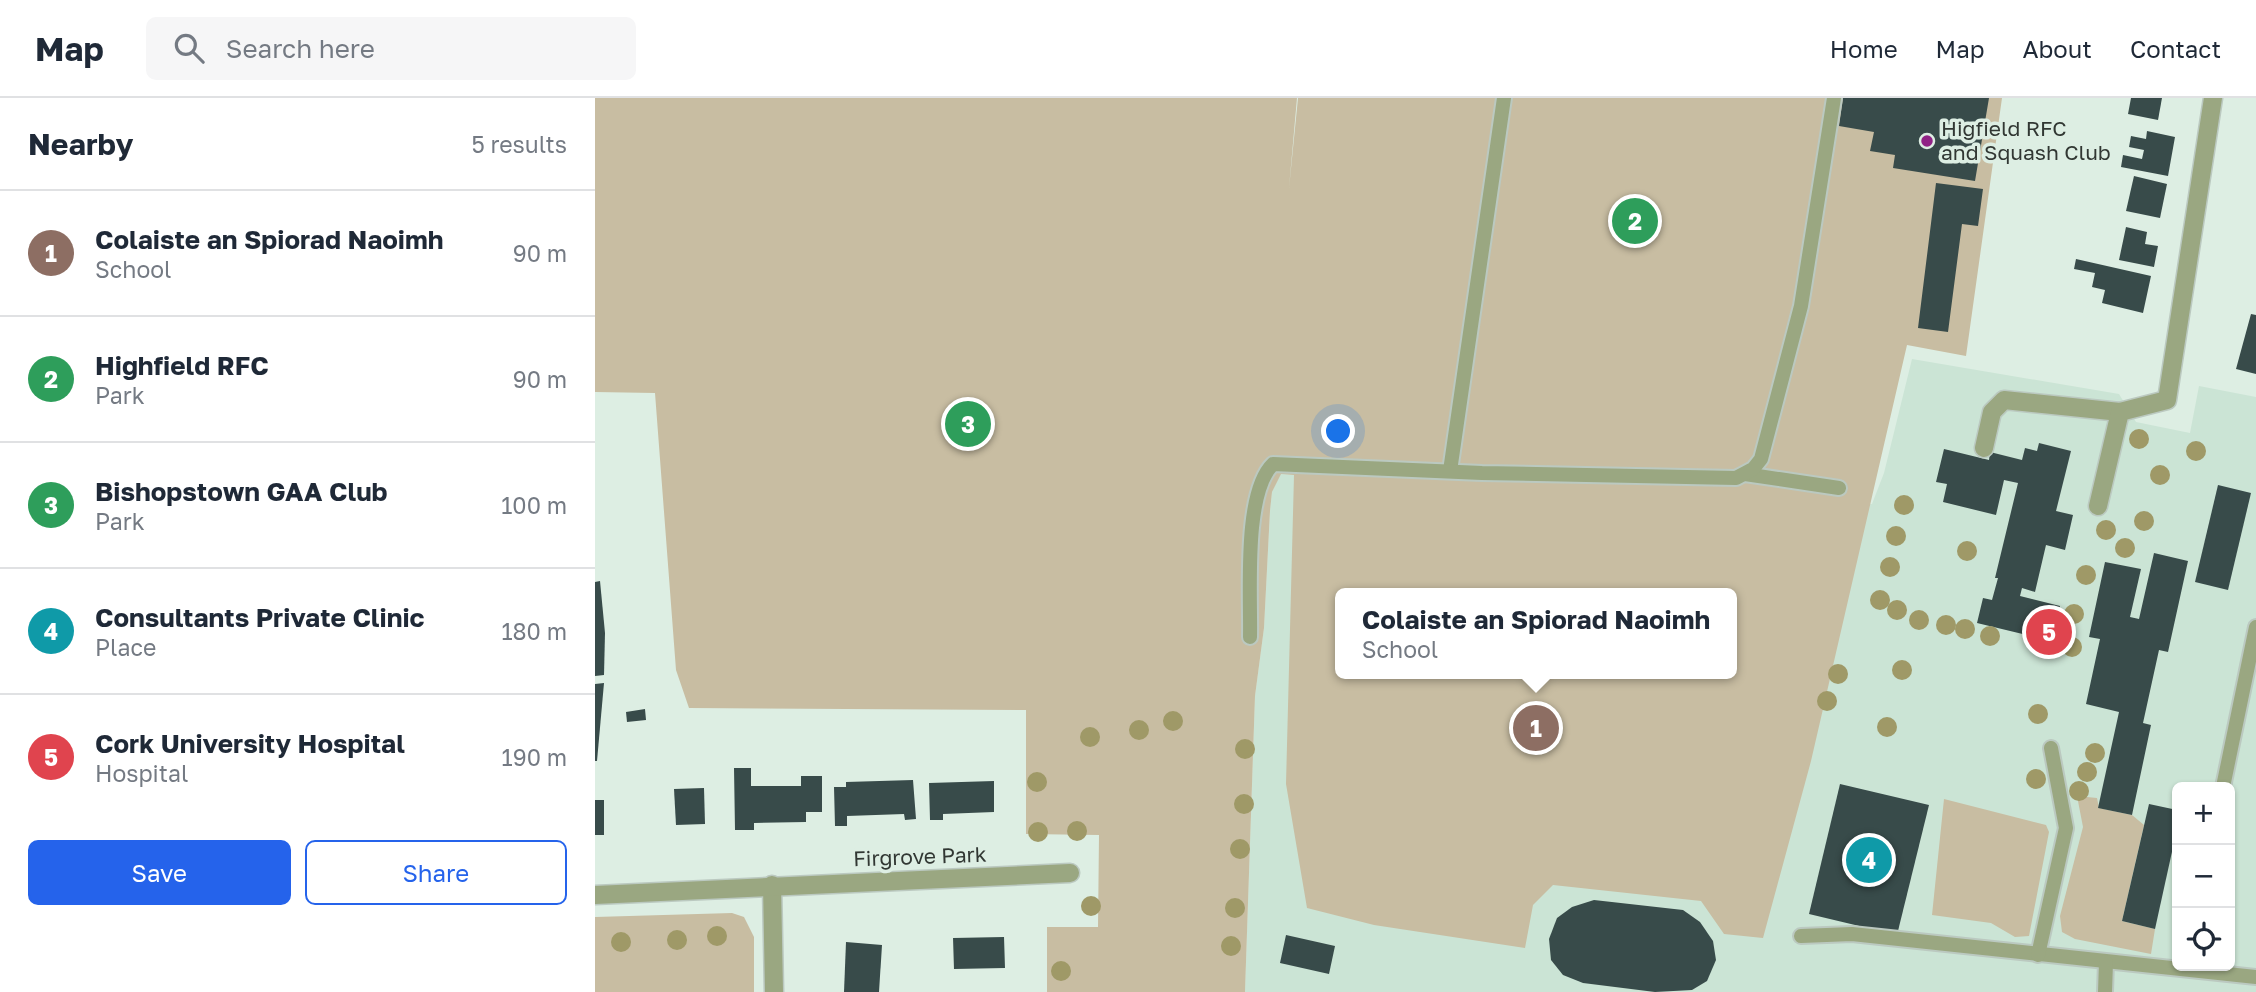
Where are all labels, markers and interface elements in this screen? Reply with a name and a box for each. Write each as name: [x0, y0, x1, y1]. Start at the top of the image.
search box: [146, 17, 636, 80]
text: Map: [35, 29, 104, 68]
icon: search: [170, 29, 208, 67]
text: Search here: [226, 33, 375, 64]
text: Home: [1830, 34, 1898, 63]
text: Map: [1936, 34, 1985, 63]
text: About: [2023, 34, 2092, 63]
text: Contact: [2130, 34, 2221, 63]
place label: Higfield RFC and Squash Club: [1941, 115, 2111, 165]
text: Nearby: [28, 126, 133, 162]
text: 5 results: [471, 130, 567, 158]
marker: Higfield RFC and Squash Club: [1919, 133, 1935, 149]
pin: 2: [1612, 195, 1658, 247]
text: Colaiste an Spiorad Naoimh: [95, 224, 443, 255]
text: 1: [45, 239, 57, 267]
text: 90 m: [513, 239, 567, 267]
text: School: [95, 255, 171, 283]
text: Highfield RFC: [95, 350, 269, 381]
text: 2: [44, 365, 58, 393]
text: 90 m: [513, 365, 567, 393]
text: Park: [95, 381, 145, 409]
pin: 3: [945, 398, 991, 450]
your location: [1321, 414, 1355, 448]
text: Bishopstown GAA Club: [95, 476, 388, 507]
text: 3: [44, 491, 58, 519]
text: 100 m: [501, 491, 567, 519]
text: Park: [95, 507, 145, 535]
popup: [1335, 588, 1737, 679]
text: Consultants Private Clinic: [95, 602, 425, 633]
text: Colaiste an Spiorad Naoimh: [1362, 604, 1710, 635]
pin: 5: [2026, 606, 2072, 658]
text: 4: [44, 617, 58, 645]
text: 180 m: [501, 617, 567, 645]
text: Place: [95, 633, 156, 661]
text: School: [1362, 635, 1438, 663]
pin: 1: [1513, 702, 1559, 754]
text: Cork University Hospital: [95, 728, 405, 759]
text: 5: [44, 743, 58, 771]
text: 190 m: [502, 743, 567, 771]
text: Hospital: [95, 759, 188, 787]
map controls: [2172, 782, 2235, 971]
button: +: [2172, 782, 2235, 845]
pin: 4: [1846, 834, 1892, 886]
button: Save: [28, 840, 291, 905]
button: Share: [305, 840, 567, 905]
street label: Firgrove Park: [853, 841, 987, 871]
button: −: [2172, 845, 2235, 908]
button: locate: [2172, 908, 2235, 971]

